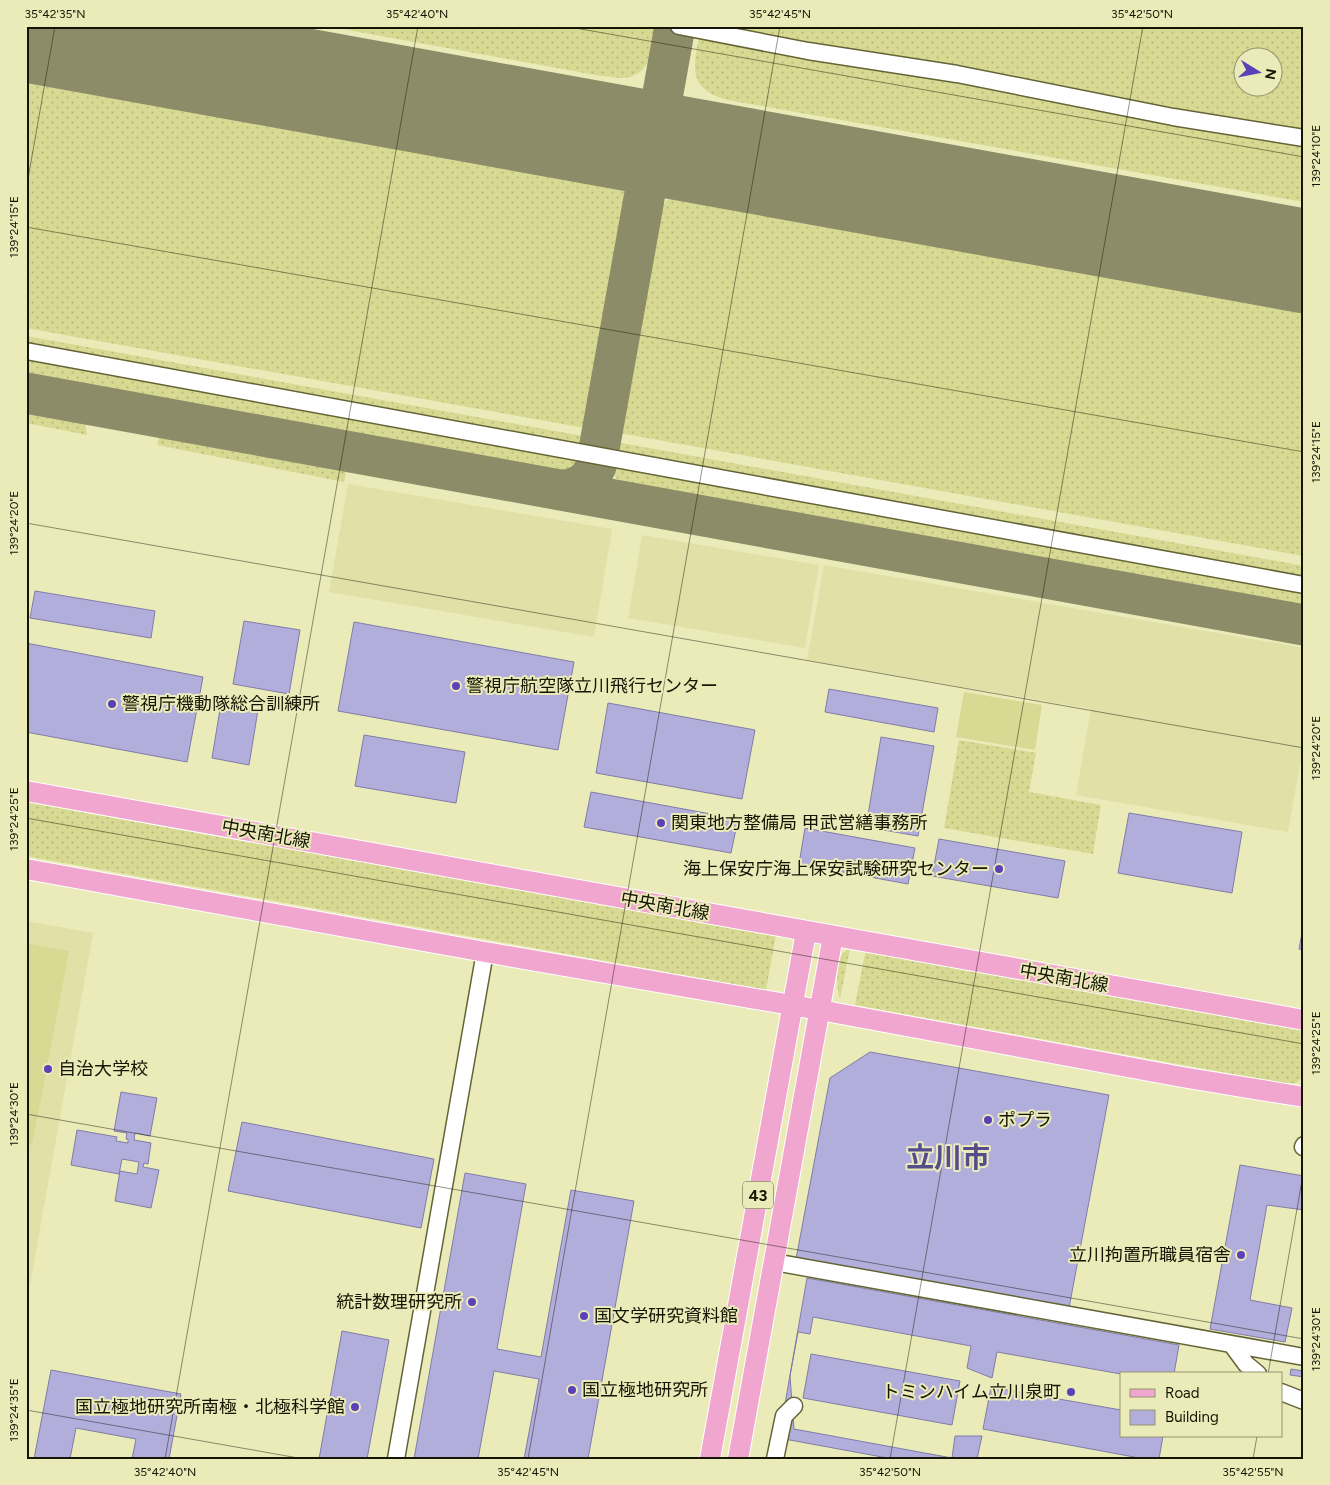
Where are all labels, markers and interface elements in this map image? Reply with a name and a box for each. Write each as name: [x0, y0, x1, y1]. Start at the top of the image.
text: 35°42'35"N: [25, 7, 85, 21]
text: 35°42'40"N: [386, 7, 448, 21]
text: 35°42'45"N: [749, 7, 811, 21]
text: 35°42'50"N: [1111, 7, 1173, 21]
north arrow: [1232, 48, 1282, 98]
text: N: [1261, 67, 1280, 81]
text: 139°24'10"E: [1309, 125, 1323, 187]
text: 139°24'15"E: [7, 196, 21, 258]
text: 139°24'15"E: [1309, 421, 1323, 483]
text: 139°24'20"E: [7, 491, 21, 555]
place label: 警視庁航空隊立川飛行センター: [466, 675, 718, 697]
marker: 警視庁航空隊立川飛行センター: [450, 680, 462, 692]
place label: 警視庁機動隊総合訓練所: [122, 693, 320, 715]
marker: 警視庁機動隊総合訓練所: [106, 698, 118, 710]
text: 139°24'20"E: [1309, 716, 1323, 780]
text: 139°24'25"E: [7, 787, 21, 851]
place label: 関東地方整備局 甲武営繕事務所: [671, 812, 927, 834]
street label: 中央南北線: [220, 815, 312, 853]
marker: 関東地方整備局 甲武営繕事務所: [655, 817, 667, 829]
place label: 海上保安庁海上保安試験研究センター: [683, 858, 989, 880]
marker: 海上保安庁海上保安試験研究センター: [993, 863, 1005, 875]
street label: 中央南北線: [619, 887, 711, 925]
street label: 中央南北線: [1018, 959, 1110, 997]
text: 139°24'25"E: [1309, 1011, 1323, 1075]
place label: 自治大学校: [58, 1058, 148, 1080]
marker: 自治大学校: [42, 1063, 54, 1075]
text: 139°24'30"E: [7, 1082, 21, 1146]
place label: ポプラ: [998, 1109, 1052, 1131]
marker: ポプラ: [982, 1114, 994, 1126]
district label: 立川市: [906, 1140, 990, 1174]
road number: 43: [743, 1182, 773, 1208]
place label: 立川拘置所職員宿舎: [1069, 1244, 1231, 1266]
marker: 立川拘置所職員宿舎: [1235, 1249, 1247, 1261]
place label: 統計数理研究所: [336, 1291, 462, 1313]
marker: 統計数理研究所: [466, 1296, 478, 1308]
place label: 国文学研究資料館: [594, 1305, 738, 1327]
text: 139°24'30"E: [1309, 1307, 1323, 1371]
marker: 国文学研究資料館: [578, 1310, 590, 1322]
legend: [1120, 1372, 1282, 1438]
text: 139°24'35"E: [7, 1378, 21, 1442]
place label: 国立極地研究所: [582, 1379, 708, 1401]
place label: トミンハイム立川泉町: [882, 1381, 1061, 1403]
marker: 国立極地研究所: [566, 1384, 578, 1396]
text: Road: [1165, 1384, 1200, 1402]
marker: トミンハイム立川泉町: [1065, 1386, 1077, 1398]
place label: 国立極地研究所南極・北極科学館: [75, 1396, 345, 1418]
marker: 国立極地研究所南極・北極科学館: [349, 1401, 361, 1413]
text: Building: [1165, 1408, 1219, 1426]
text: 35°42'40"N: [134, 1465, 196, 1479]
text: 35°42'45"N: [497, 1465, 559, 1479]
text: 35°42'50"N: [859, 1465, 921, 1479]
text: 35°42'55"N: [1222, 1465, 1284, 1479]

